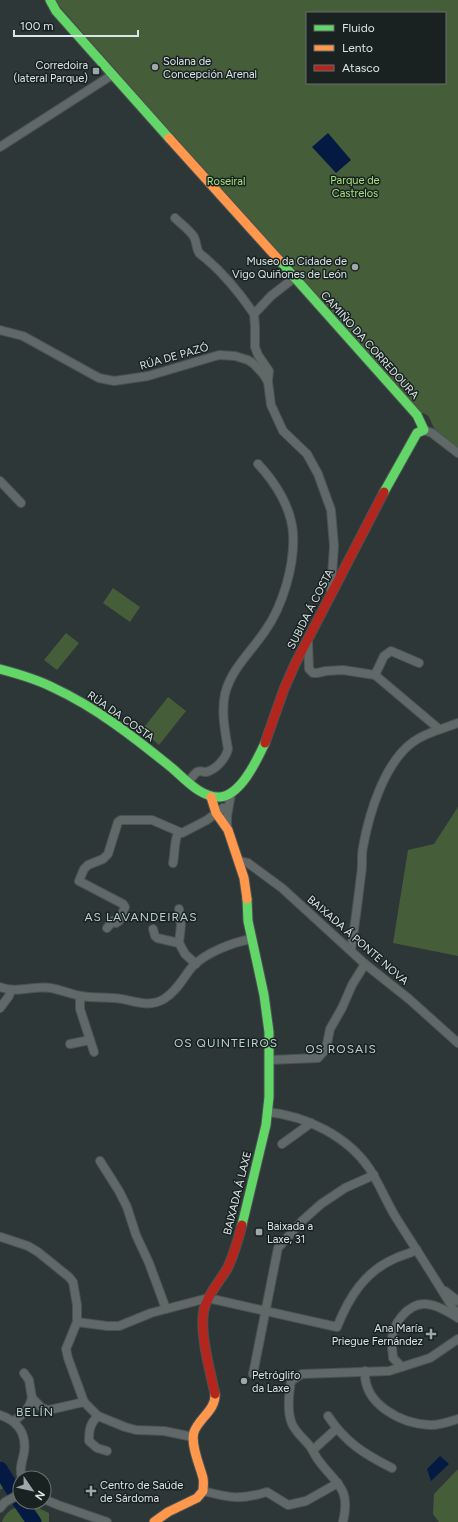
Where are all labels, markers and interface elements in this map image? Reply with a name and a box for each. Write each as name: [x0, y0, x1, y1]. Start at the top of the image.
scale bar: [14, 12, 138, 38]
legend: [306, 12, 446, 84]
text: 100 m: [20, 19, 54, 33]
text: Fluido: [342, 21, 375, 35]
text: Lento: [342, 41, 373, 55]
place label: Solana de Concepción Arenal: [163, 55, 257, 81]
place label: Corredoira (lateral Parque): [14, 59, 88, 85]
text: Atasco: [342, 61, 380, 75]
marker: Solana de Concepción Arenal: [150, 62, 160, 72]
marker: Corredoira (lateral Parque): [91, 66, 101, 76]
park label: Parque de Castrelos: [330, 174, 380, 200]
park label: Roseiral: [207, 175, 245, 188]
place label: Museo da Cidade de Vigo Quiñones de León: [232, 255, 347, 281]
marker: Museo da Cidade de Vigo Quiñones de León: [350, 262, 360, 272]
street label: CAMIÑO DA CORREDOURA: [318, 288, 422, 402]
street label: RÚA DE PAZÓ: [138, 339, 211, 373]
street label: SUBIDA Á COSTA: [285, 567, 336, 651]
street label: RÚA DA COSTA: [85, 688, 158, 745]
street label: BAIXADA Á PONTE NOVA: [305, 893, 411, 988]
district label: AS LAVANDEIRAS: [84, 910, 198, 924]
district label: OS QUINTEIROS: [174, 1036, 278, 1050]
district label: OS ROSAIS: [305, 1042, 377, 1056]
street label: BAIXADA Á LAXE: [221, 1150, 254, 1236]
place label: Baixada a Laxe, 31: [267, 1220, 313, 1246]
marker: Baixada a Laxe, 31: [254, 1227, 264, 1237]
place label: Ana María Priegue Fernández: [332, 1322, 423, 1348]
marker: Ana María Priegue Fernández: [426, 1329, 436, 1339]
place label: Petróglifo da Laxe: [252, 1369, 300, 1395]
marker: Petróglifo da Laxe: [239, 1376, 249, 1386]
district label: BELÍN: [16, 1405, 54, 1419]
north arrow: [12, 1470, 52, 1510]
place label: Centro de Saúde de Sárdoma: [100, 1479, 183, 1505]
marker: Centro de Saúde de Sárdoma: [85, 1485, 97, 1497]
text: N: [32, 1488, 48, 1502]

